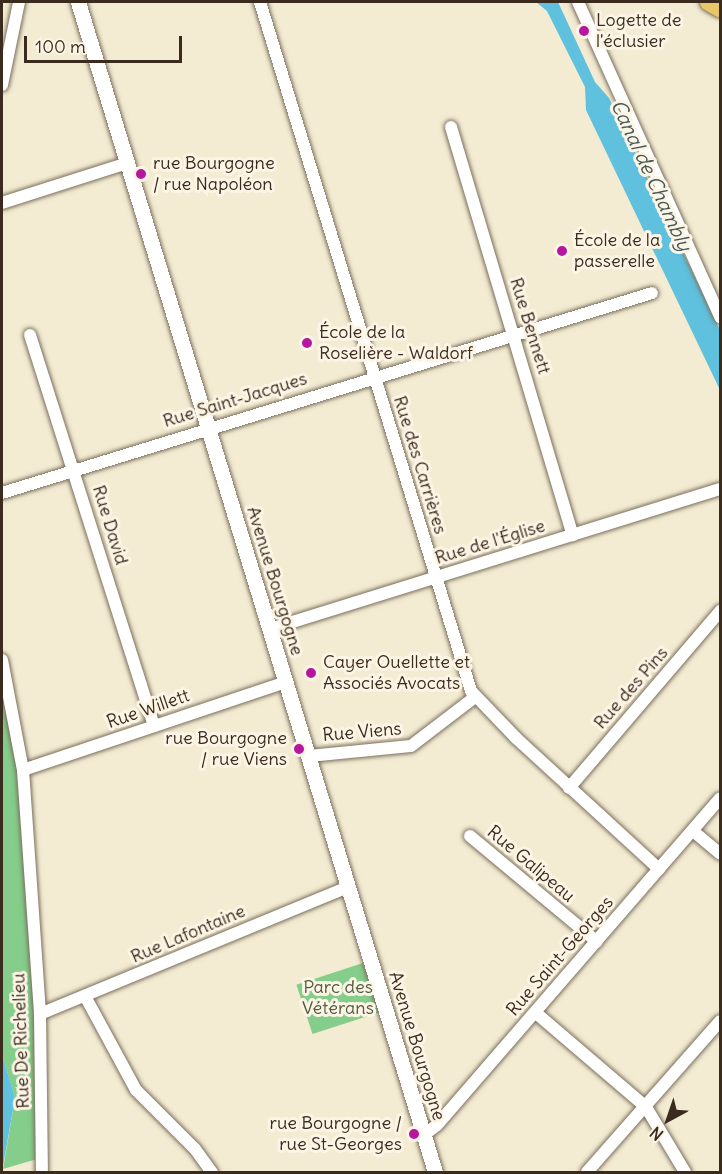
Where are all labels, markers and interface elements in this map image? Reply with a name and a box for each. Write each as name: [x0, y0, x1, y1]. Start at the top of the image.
place label: Logette de l'éclusier: [596, 10, 682, 52]
scale bar: [27, 24, 184, 62]
marker: Logette de l'éclusier: [577, 24, 591, 38]
text: 100 m: [35, 35, 86, 58]
water label: Canal de Chambly: [606, 95, 698, 255]
place label: rue Bourgogne / rue Napoléon: [153, 153, 275, 195]
marker: rue Bourgogne / rue Napoléon: [134, 167, 148, 181]
place label: École de la passerelle: [574, 230, 660, 272]
marker: École de la passerelle: [555, 244, 569, 258]
street label: Rue Bennett: [505, 275, 555, 377]
place label: École de la Roselière - Waldorf: [319, 322, 473, 364]
marker: École de la Roselière - Waldorf: [300, 336, 314, 350]
street label: Rue Saint-Jacques: [160, 368, 310, 432]
street label: Rue des Carrières: [389, 393, 451, 537]
street label: Rue David: [88, 483, 132, 567]
street label: Avenue Bourgogne: [242, 504, 308, 658]
street label: Rue de l'Église: [432, 515, 548, 569]
street label: Rue des Pins: [589, 642, 673, 734]
place label: Cayer Ouellette et Associés Avocats: [323, 652, 470, 694]
marker: Cayer Ouellette et Associés Avocats: [304, 666, 318, 680]
street label: Rue Willett: [104, 685, 192, 733]
street label: Rue Viens: [322, 718, 402, 746]
place label: rue Bourgogne / rue Viens: [165, 728, 287, 771]
marker: rue Bourgogne / rue Viens: [292, 742, 306, 756]
street label: Rue Galipeau: [483, 821, 579, 907]
street label: Rue Saint-Georges: [502, 892, 618, 1020]
street label: Rue Lafontaine: [128, 900, 248, 968]
street label: Avenue Bourgogne: [384, 969, 450, 1123]
street label: Rue De Richelieu: [8, 973, 34, 1109]
park label: Parc des Vétérans: [302, 977, 374, 1020]
north arrow: [638, 1090, 698, 1150]
place label: rue Bourgogne / rue St-Georges: [270, 1113, 402, 1156]
text: N: [646, 1123, 667, 1145]
marker: rue Bourgogne / rue St-Georges: [407, 1127, 421, 1141]

